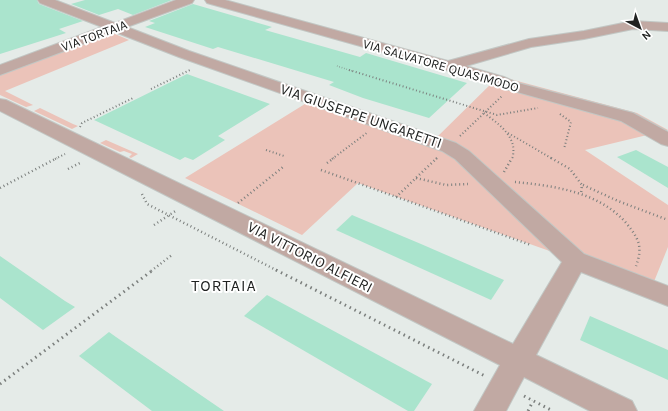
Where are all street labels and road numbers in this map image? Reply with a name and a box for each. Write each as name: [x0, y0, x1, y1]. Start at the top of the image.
street label: VIA TORTAIA: [59, 16, 130, 54]
street label: VIA SALVATORE QUASIMODO: [361, 36, 521, 95]
street label: VIA GIUSEPPE UNGARETTI: [278, 80, 444, 152]
street label: VIA VITTORIO ALFIERI: [244, 218, 376, 296]

